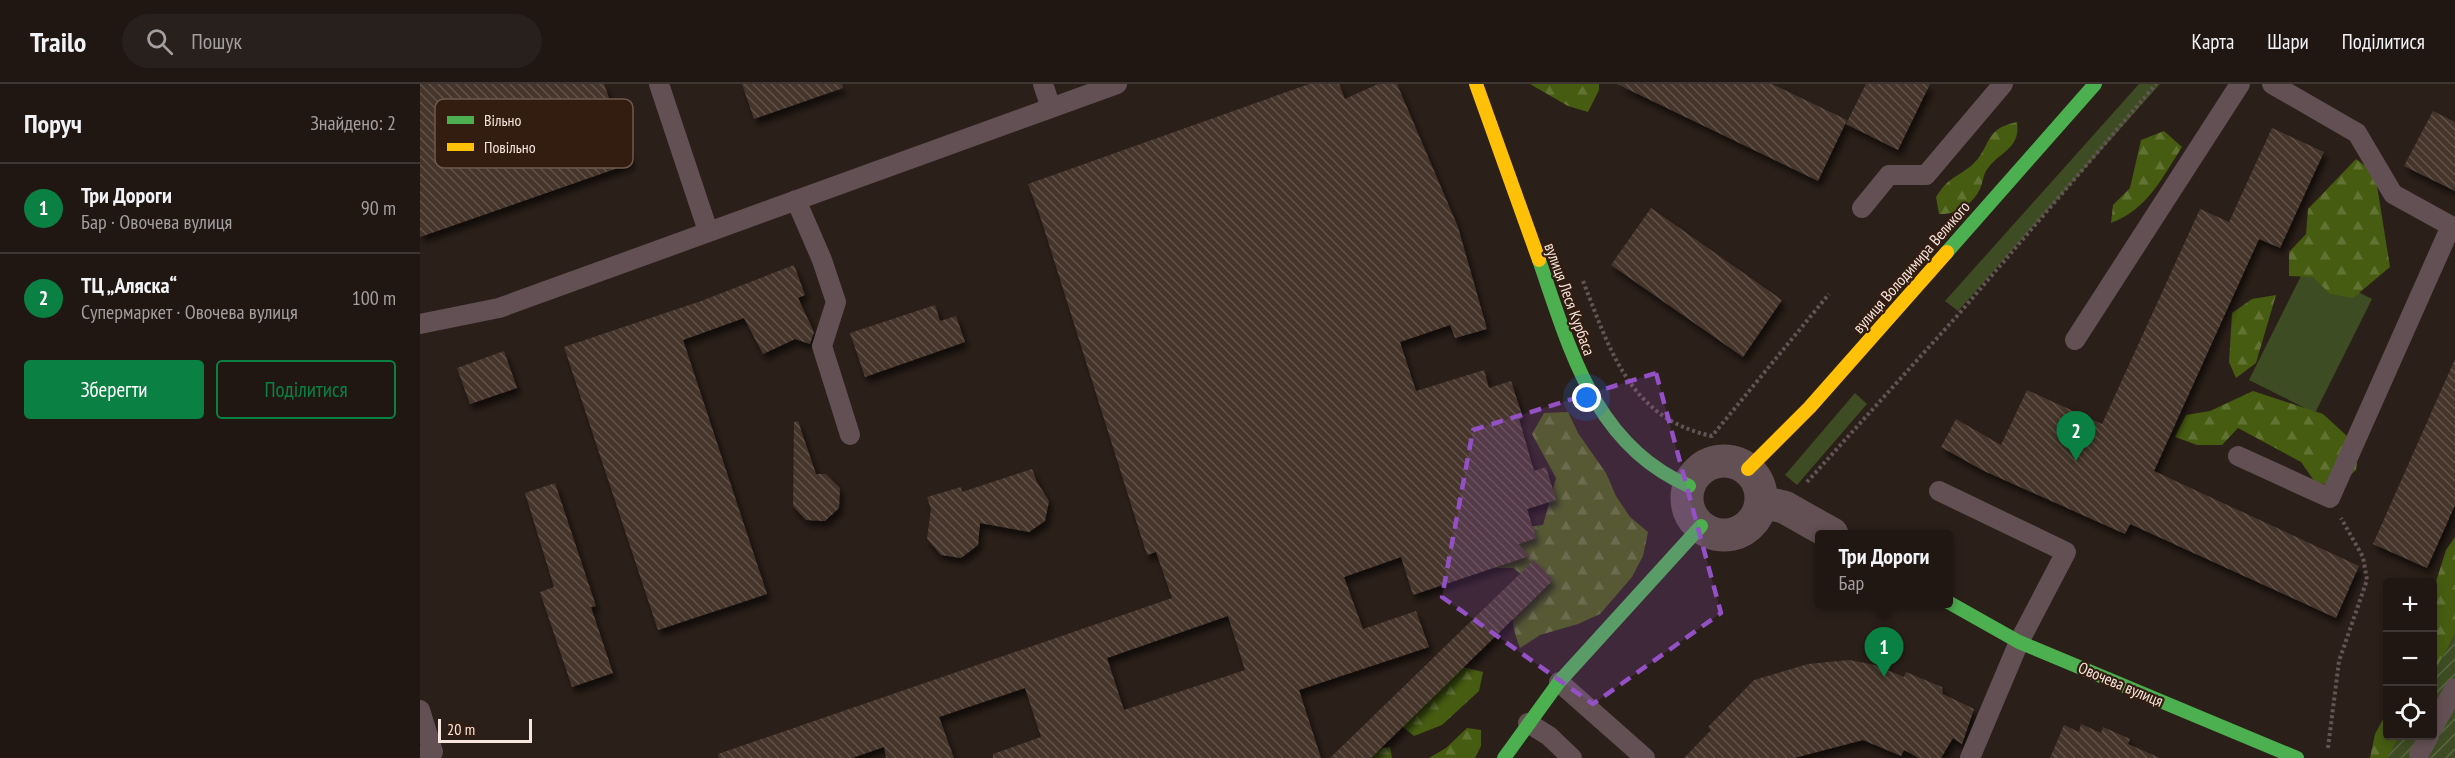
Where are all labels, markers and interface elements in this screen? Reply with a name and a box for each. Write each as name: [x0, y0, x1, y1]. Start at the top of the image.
search box: [122, 14, 542, 68]
text: Trailo: [30, 23, 86, 60]
icon: search: [143, 25, 176, 58]
text: Пошук: [191, 27, 242, 55]
text: Карта: [2192, 28, 2234, 55]
text: Шари: [2267, 28, 2309, 55]
text: Поділитися: [2342, 28, 2425, 55]
legend: [435, 99, 633, 168]
text: Поруч: [24, 107, 82, 140]
text: Знайдено: 2: [310, 110, 396, 136]
text: Вільно: [484, 110, 521, 130]
text: Повільно: [484, 137, 536, 157]
text: Три Дороги: [81, 181, 172, 209]
text: 1: [39, 195, 48, 221]
text: 90 m: [361, 195, 396, 221]
street label: вулиця Володимира Великого: [1848, 197, 1974, 337]
text: Бар · Овочева вулиця: [81, 209, 232, 235]
street label: вулиця Леся Курбаса: [1540, 240, 1600, 358]
text: ТЦ „Аляска“: [81, 271, 177, 299]
text: 2: [39, 285, 48, 311]
text: 100 m: [352, 285, 396, 311]
text: Супермаркет · Овочева вулиця: [81, 299, 298, 325]
button: Зберегти: [24, 360, 204, 419]
button: Поділитися: [216, 360, 396, 419]
your location: [1572, 383, 1601, 412]
pin: 2: [2056, 412, 2096, 461]
popup: [1815, 530, 1953, 608]
text: Три Дороги: [1839, 542, 1929, 570]
text: Бар: [1839, 570, 1864, 596]
map controls: [2383, 578, 2437, 740]
button: +: [2383, 578, 2437, 632]
pin: 1: [1864, 628, 1904, 677]
button: −: [2383, 632, 2437, 686]
street label: Овочева вулиця: [2075, 657, 2167, 711]
button: locate: [2383, 686, 2437, 740]
scale bar: [438, 716, 532, 744]
text: 20 m: [447, 719, 475, 739]

